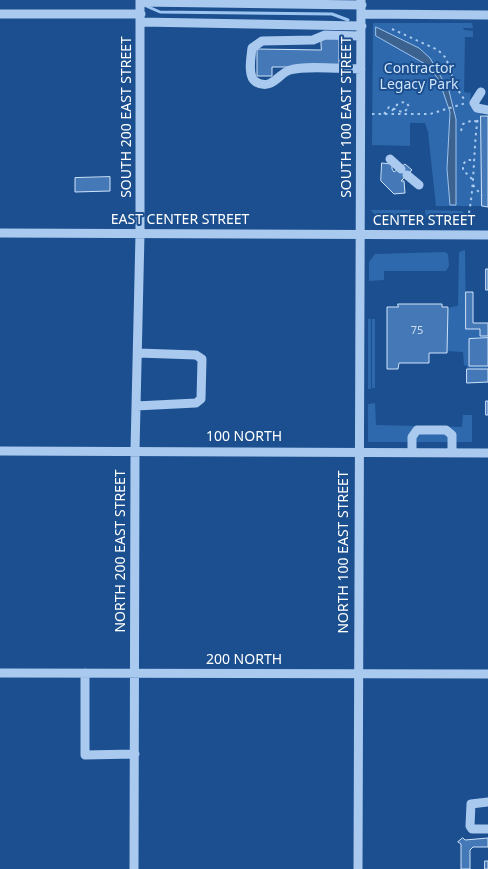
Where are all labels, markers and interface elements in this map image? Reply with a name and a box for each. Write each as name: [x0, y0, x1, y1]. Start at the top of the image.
street label: SOUTH 200 EAST STREET: [119, 36, 135, 198]
street label: SOUTH 100 EAST STREET: [339, 36, 355, 198]
park label: Contractor Legacy Park: [380, 61, 458, 94]
street label: EAST CENTER STREET: [111, 212, 249, 228]
street label: CENTER STREET: [373, 213, 475, 229]
house number: 75: [411, 324, 423, 338]
street label: 100 NORTH: [206, 429, 282, 445]
street label: NORTH 200 EAST STREET: [113, 469, 129, 633]
street label: NORTH 100 EAST STREET: [336, 470, 352, 634]
street label: 200 NORTH: [206, 652, 282, 668]

